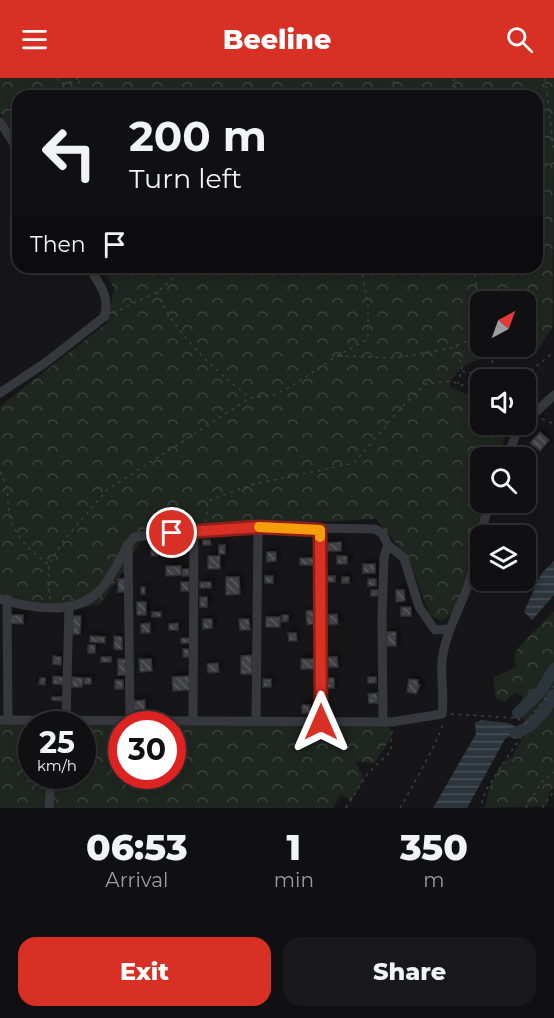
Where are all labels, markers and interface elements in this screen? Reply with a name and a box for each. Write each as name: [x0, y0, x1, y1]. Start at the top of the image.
icon: menu: [18, 23, 51, 56]
text: Beeline: [223, 23, 331, 56]
icon: search: [503, 23, 536, 56]
text: 200 m: [129, 110, 267, 162]
icon: left: [30, 114, 108, 192]
text: Turn left: [129, 162, 242, 195]
icon: arrive: [98, 228, 131, 261]
text: Then: [30, 231, 86, 258]
north arrow: [470, 291, 536, 357]
map controls: [470, 291, 536, 591]
button: sound: [470, 369, 536, 435]
button: search: [470, 447, 536, 513]
pin: [146, 507, 197, 558]
icon: arrive: [155, 516, 188, 549]
button: layers: [470, 525, 536, 591]
position arrow: [289, 690, 353, 754]
speed limit sign: 30: [108, 711, 186, 789]
text: 25: [39, 724, 75, 761]
text: km/h: [37, 756, 77, 775]
text: 06:53: [86, 825, 188, 869]
text: 1: [287, 825, 301, 869]
text: 350: [400, 825, 468, 869]
text: Arrival: [105, 868, 168, 892]
text: min: [274, 868, 314, 892]
text: m: [423, 868, 445, 892]
button: Exit: [18, 937, 271, 1006]
button: Share: [283, 937, 536, 1006]

